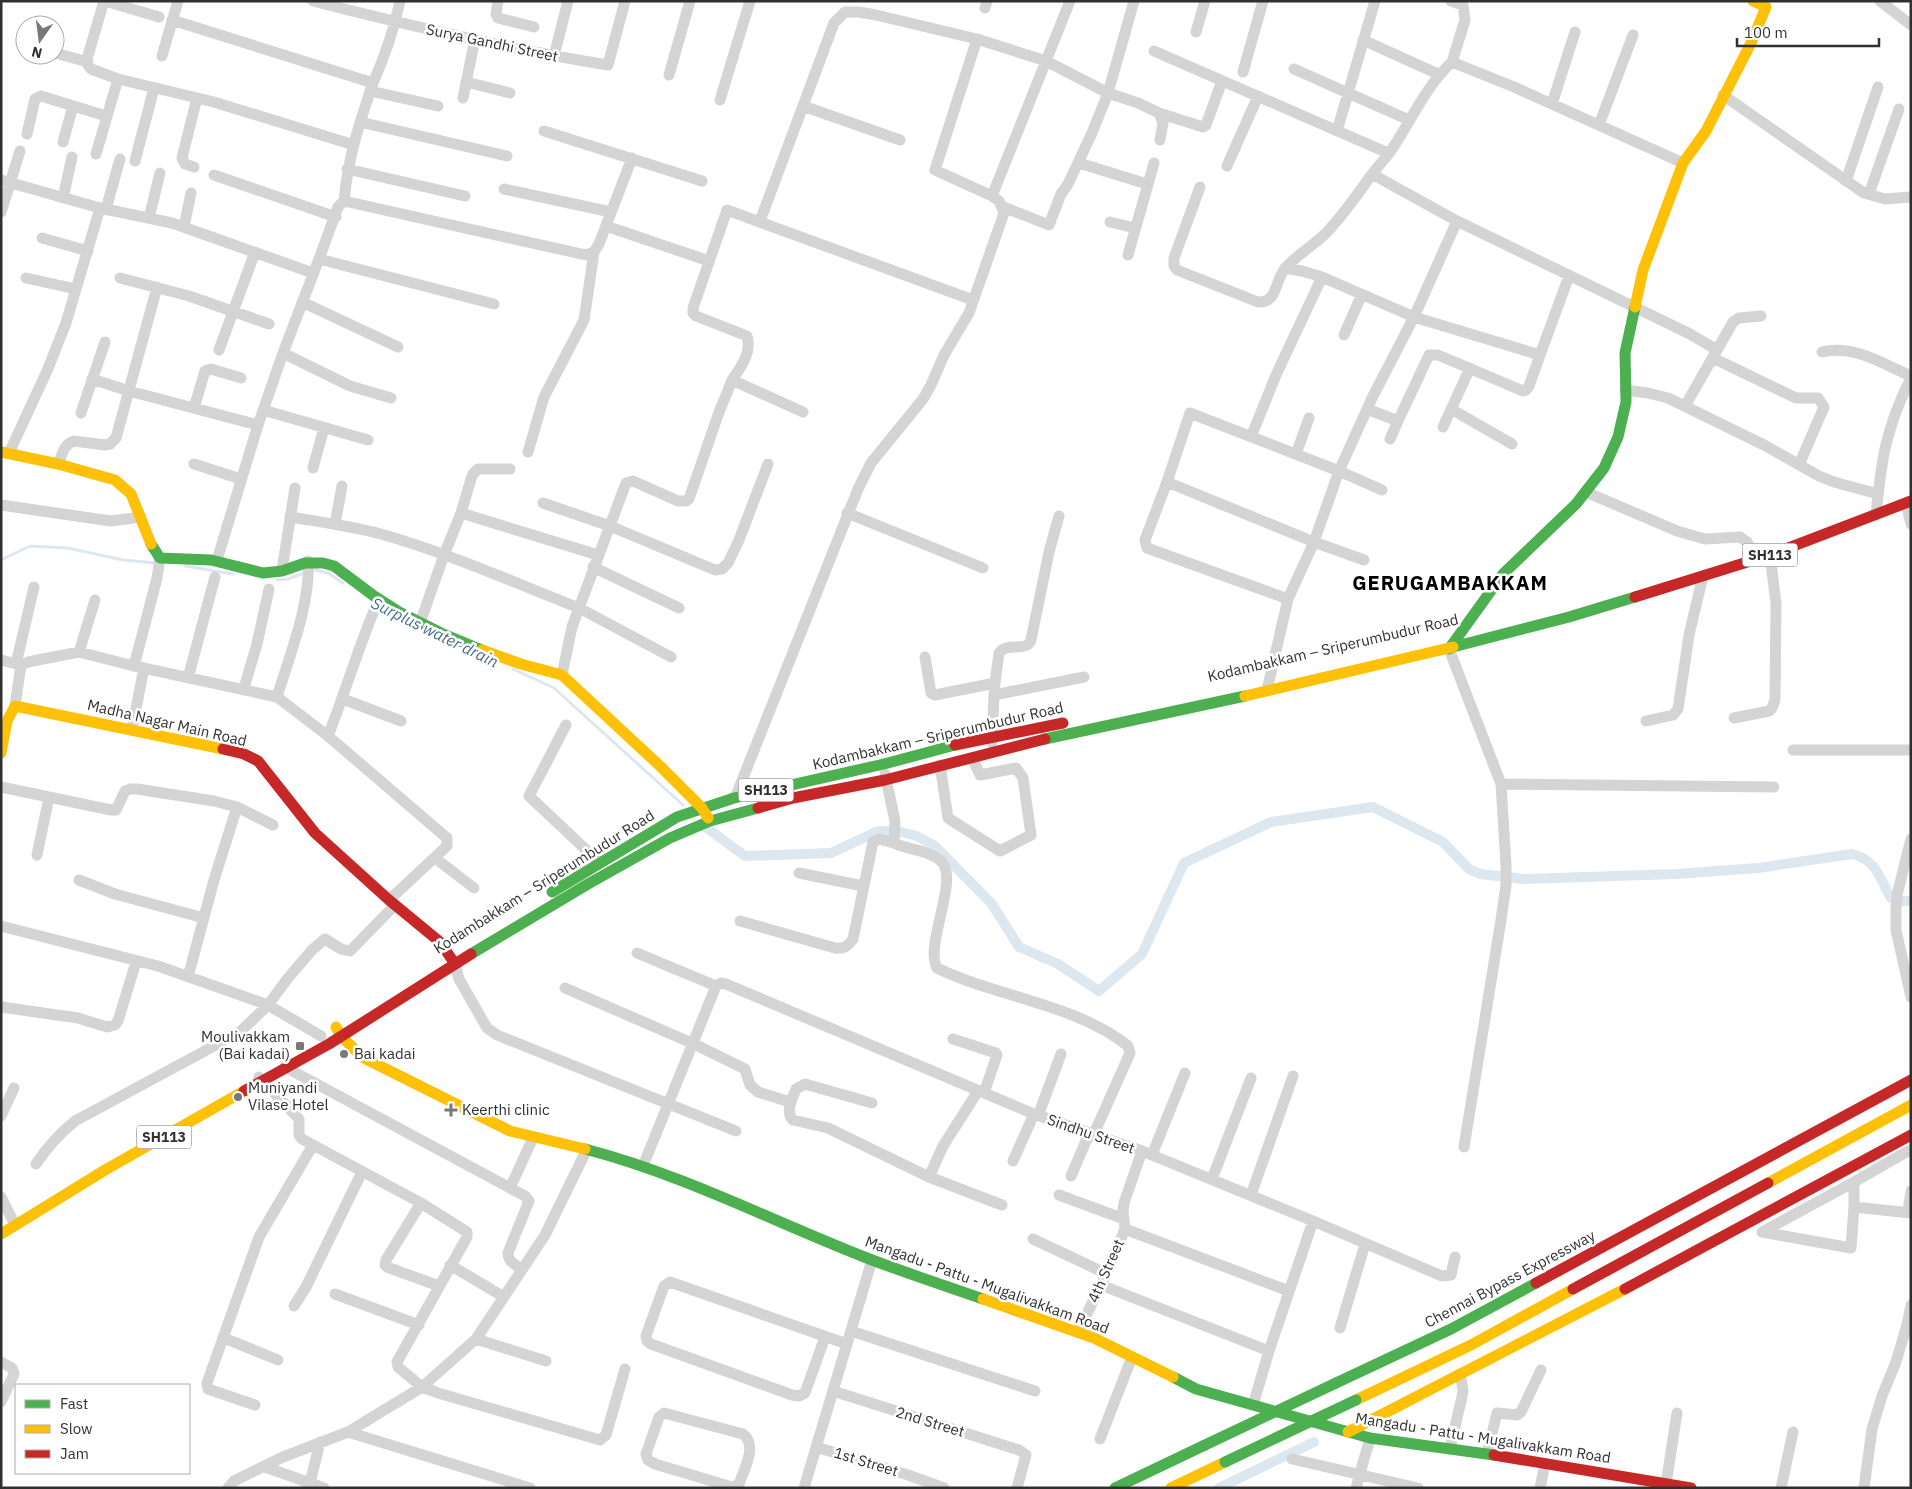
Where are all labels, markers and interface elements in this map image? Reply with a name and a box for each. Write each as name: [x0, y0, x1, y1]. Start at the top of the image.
north arrow: [15, 15, 65, 65]
scale bar: [1737, 15, 1880, 47]
street label: Surya Gandhi Street: [424, 19, 560, 66]
text: 100 m: [1744, 23, 1788, 42]
text: N: [30, 43, 44, 63]
road number: SH113: [1742, 544, 1798, 566]
district label: GERUGAMBAKKAM: [1352, 569, 1548, 596]
water label: Surplus water drain: [368, 593, 502, 671]
street label: Kodambakkam – Sriperumbudur Road: [1206, 609, 1460, 686]
street label: Madha Nagar Main Road: [86, 695, 249, 750]
street label: Kodambakkam – Sriperumbudur Road: [811, 697, 1065, 774]
road number: SH113: [738, 778, 794, 802]
street label: Kodambakkam – Sriperumbudur Road: [430, 805, 658, 958]
place label: Moulivakkam (Bai kadai): [201, 1027, 290, 1063]
marker: Moulivakkam (Bai kadai): [294, 1040, 306, 1052]
place label: Bai kadai: [354, 1044, 415, 1063]
marker: Bai kadai: [338, 1048, 350, 1060]
place label: Muniyandi Vilase Hotel: [248, 1078, 329, 1114]
marker: Muniyandi Vilase Hotel: [232, 1091, 244, 1103]
place label: Keerthi clinic: [462, 1100, 550, 1119]
marker: Keerthi clinic: [444, 1103, 458, 1117]
street label: Sindhu Street: [1045, 1110, 1137, 1157]
road number: SH113: [136, 1126, 192, 1148]
street label: Chennai Bypass Expressway: [1421, 1225, 1599, 1332]
street label: Mangadu - Pattu - Mugalivakkam Road: [863, 1231, 1112, 1338]
street label: 4th Street: [1083, 1236, 1128, 1305]
legend: [15, 1384, 190, 1474]
text: Fast: [60, 1394, 88, 1413]
street label: 2nd Street: [893, 1402, 967, 1441]
street label: Mangadu - Pattu - Mugalivakkam Road: [1354, 1408, 1612, 1467]
text: Slow: [60, 1419, 93, 1438]
street label: 1st Street: [832, 1443, 901, 1480]
text: Jam: [60, 1444, 89, 1463]

